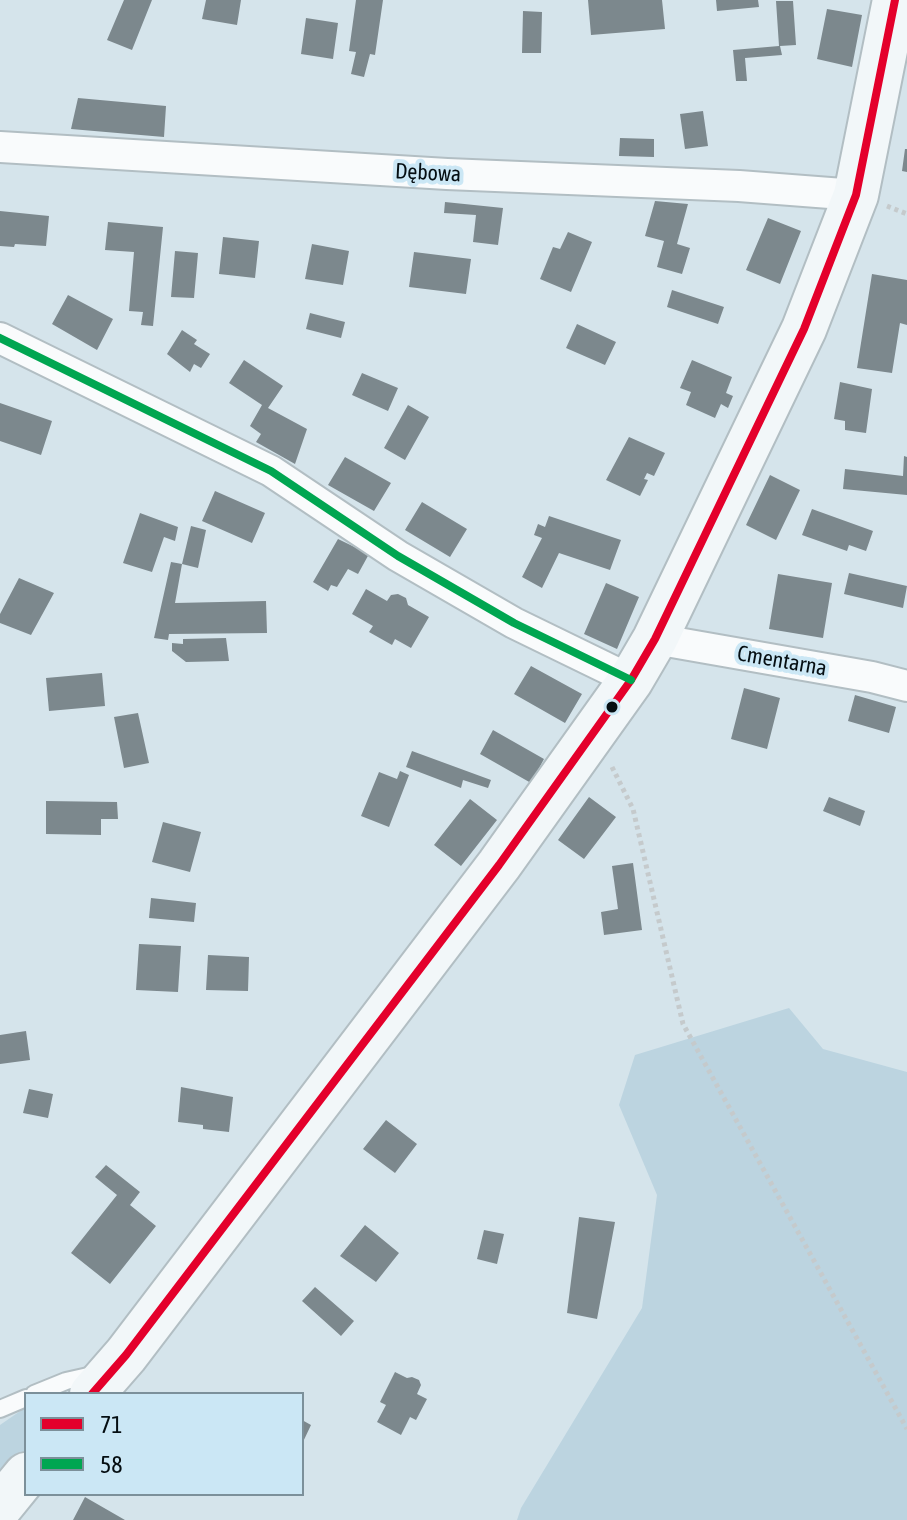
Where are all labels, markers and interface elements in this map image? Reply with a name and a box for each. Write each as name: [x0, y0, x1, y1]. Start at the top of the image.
street label: Dębowa: [394, 158, 462, 188]
street label: Cmentarna: [735, 640, 829, 682]
unlabelled marker: [604, 699, 620, 715]
legend: [24, 1392, 304, 1496]
text: 71: [100, 1411, 123, 1438]
text: 58: [100, 1451, 123, 1478]

